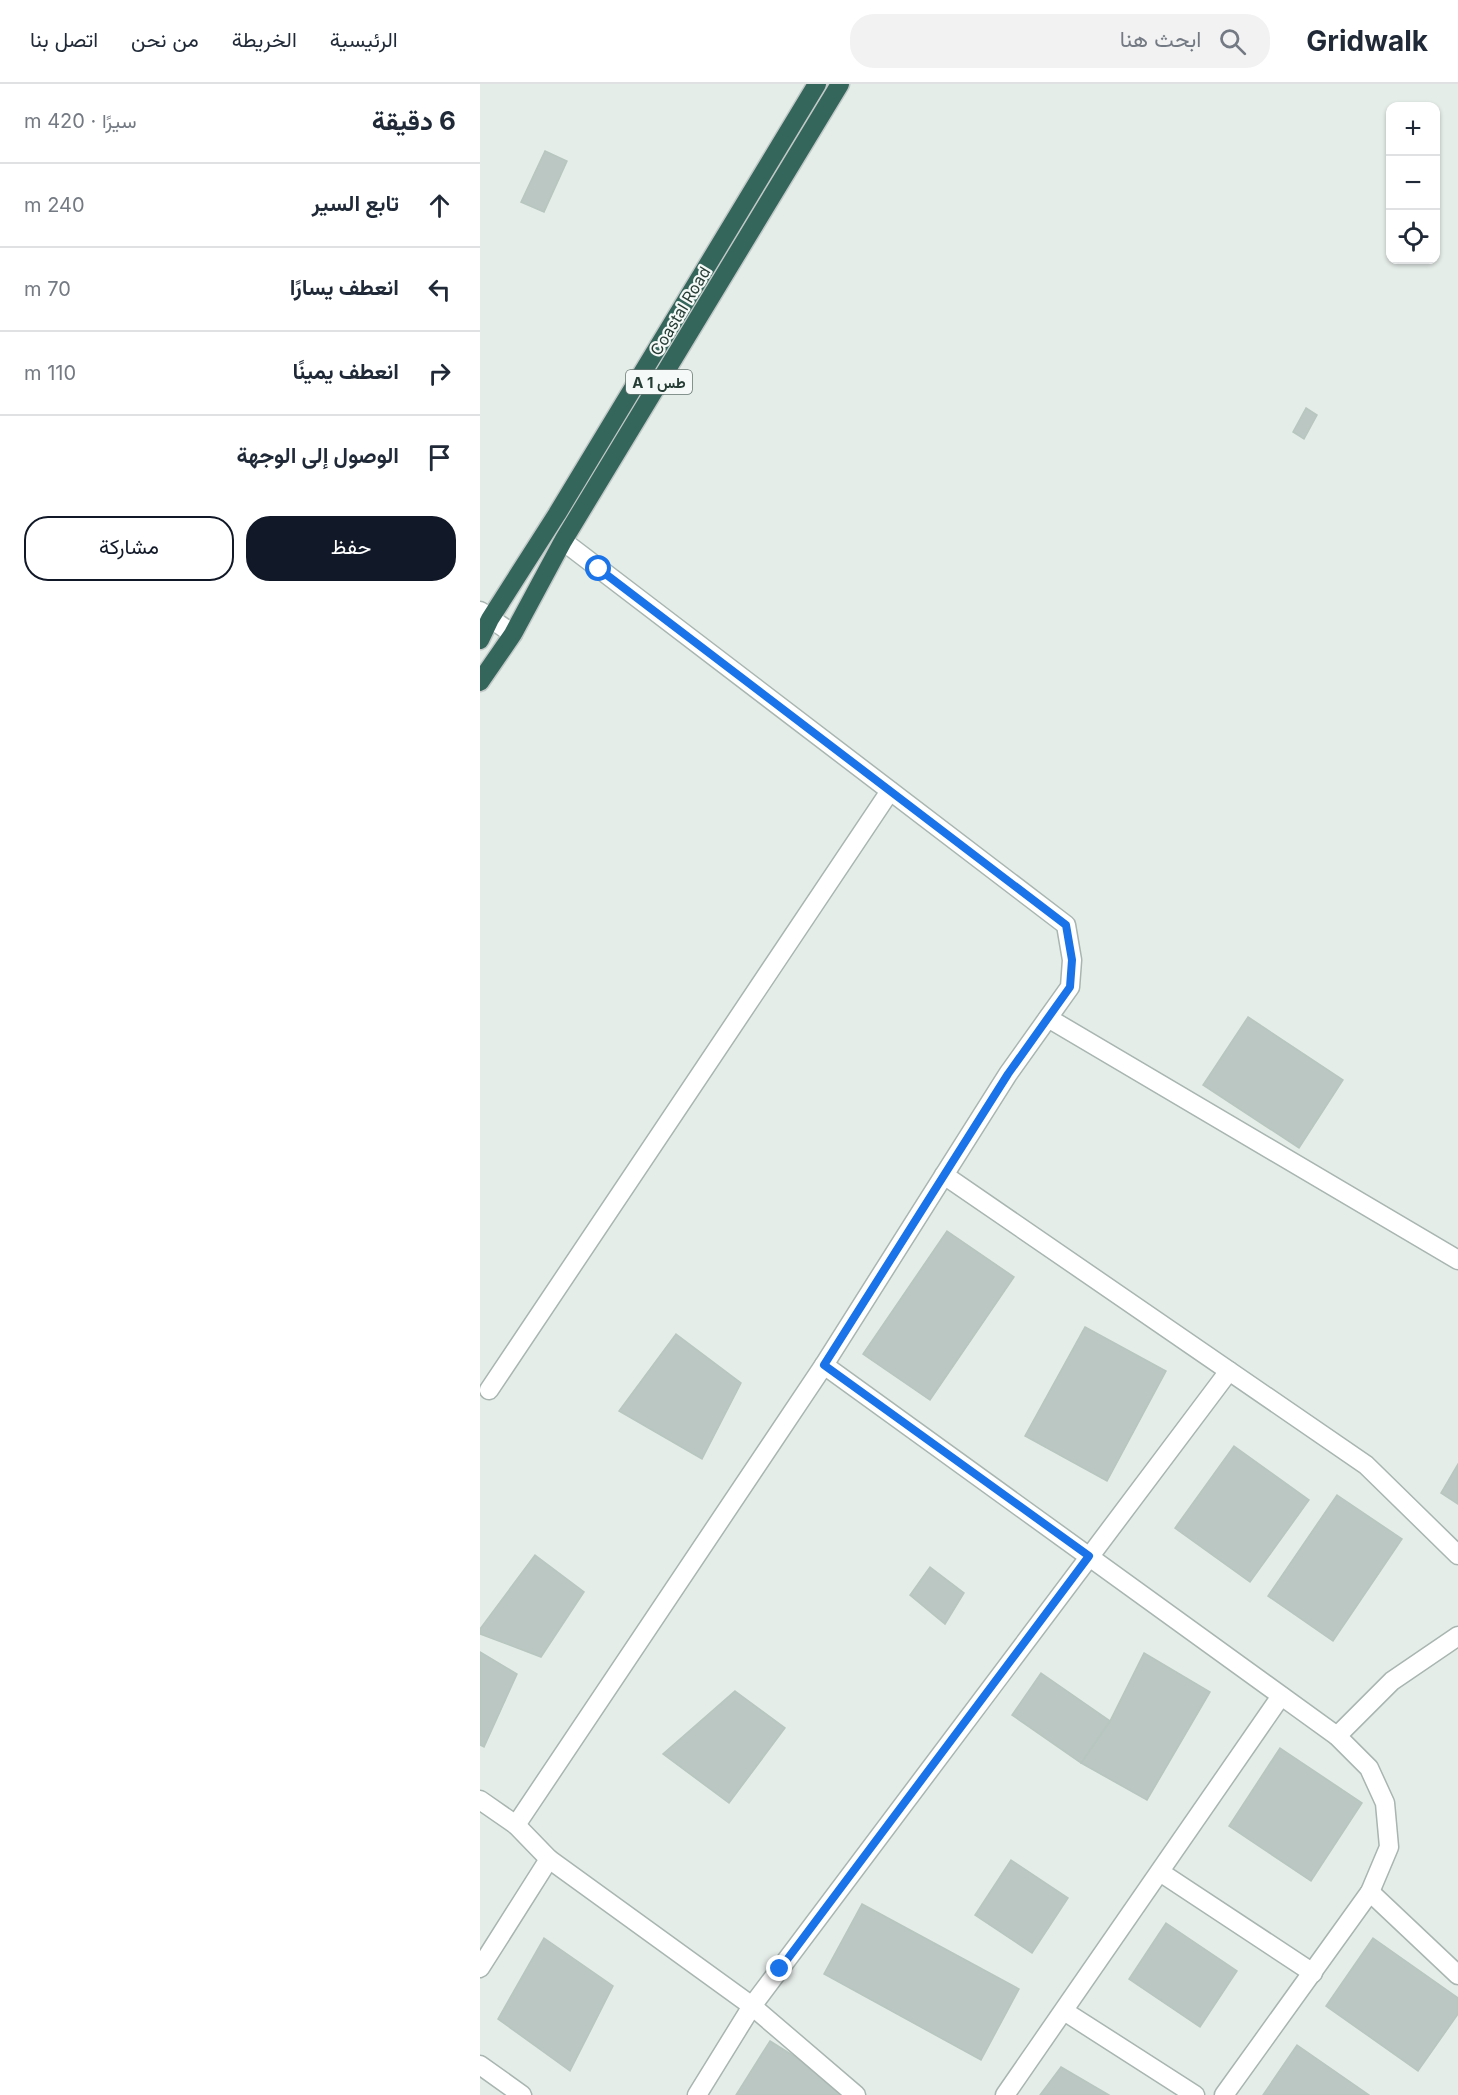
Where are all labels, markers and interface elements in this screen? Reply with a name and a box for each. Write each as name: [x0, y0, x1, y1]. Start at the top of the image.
search box: [850, 14, 1270, 68]
text: Gridwalk: [1306, 24, 1428, 58]
icon: search: [1216, 25, 1249, 58]
text: ابحث هنا: [1120, 26, 1201, 52]
text: اتصل بنا: [30, 27, 98, 52]
text: من نحن: [131, 27, 199, 52]
text: الخريطة: [232, 27, 297, 52]
text: الرئيسية: [330, 27, 398, 52]
map controls: [1386, 102, 1440, 264]
button: +: [1386, 102, 1440, 156]
text: 6 دقيقة: [372, 105, 456, 136]
text: سيرًا · 420 m: [24, 109, 137, 133]
button: −: [1386, 156, 1440, 210]
icon: ahead: [423, 189, 456, 222]
text: تابع السير: [312, 190, 399, 216]
text: 240 m: [24, 193, 85, 217]
button: locate: [1386, 210, 1440, 264]
street label: Coastal Road: [646, 263, 714, 359]
icon: left: [423, 273, 456, 306]
text: انعطف يسارًا: [290, 274, 399, 300]
text: 70 m: [24, 277, 71, 301]
icon: right: [423, 357, 456, 390]
text: انعطف يمينًا: [292, 358, 399, 384]
text: 110 m: [24, 361, 76, 385]
road number: A 1 طس: [626, 370, 692, 394]
icon: arrive: [423, 441, 456, 474]
text: الوصول إلى الوجهة: [236, 442, 399, 468]
button: مشاركة: [24, 516, 234, 581]
button: حفظ: [246, 516, 456, 581]
route start: [585, 555, 611, 581]
route end: [766, 1955, 792, 1981]

